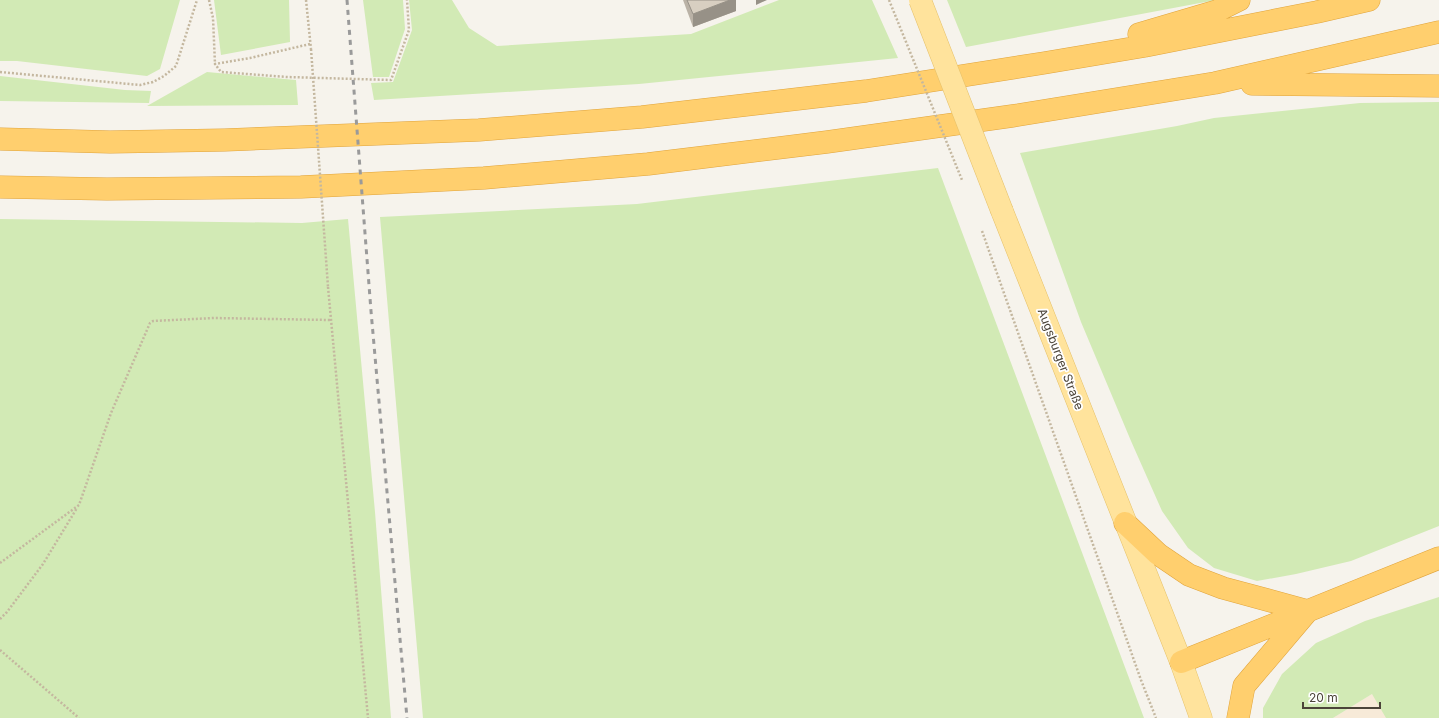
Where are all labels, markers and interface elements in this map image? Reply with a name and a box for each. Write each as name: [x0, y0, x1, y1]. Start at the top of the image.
street label: Augsburger Straße: [1035, 306, 1087, 412]
scale bar: [1303, 684, 1380, 710]
text: 20 m: [1309, 690, 1338, 705]

